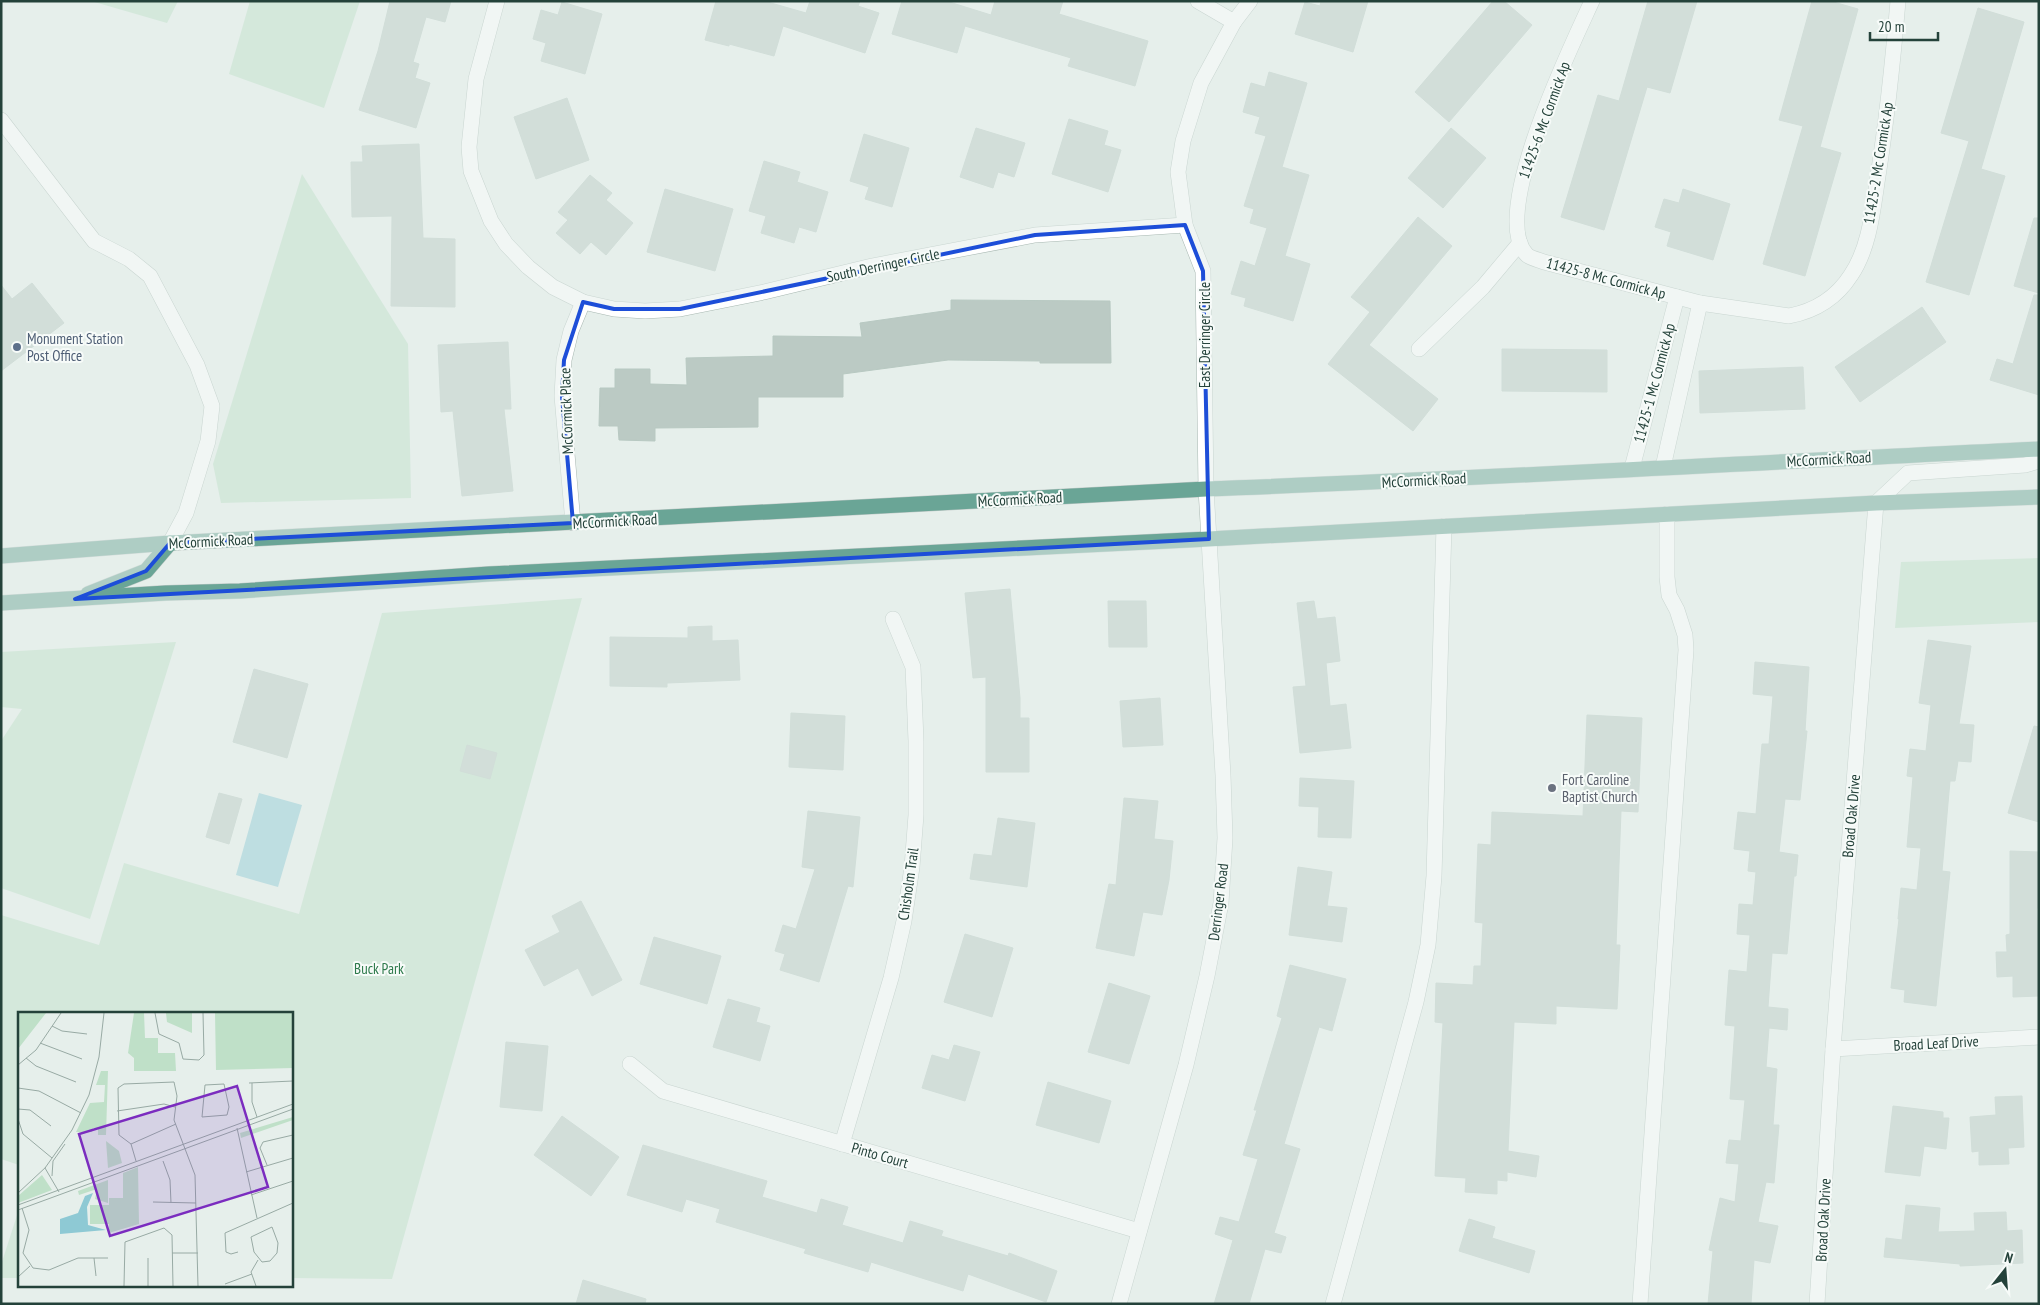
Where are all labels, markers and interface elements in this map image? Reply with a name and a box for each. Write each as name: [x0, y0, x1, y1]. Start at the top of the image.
scale bar: [1870, 10, 1938, 42]
text: 20 m: [1878, 17, 1904, 36]
street label: 11425-6 Mc Cormick Ap: [1514, 59, 1574, 181]
street label: 11425-2 Mc Cormick Ap: [1859, 101, 1897, 225]
street label: South Derringer Circle: [825, 244, 941, 286]
street label: 11425-8 Mc Cormick Ap: [1544, 253, 1668, 303]
street label: East Derringer Circle: [1195, 282, 1214, 388]
street label: 11425-1 Mc Cormick Ap: [1629, 321, 1679, 445]
place label: Monument Station Post Office: [27, 329, 123, 365]
marker: Monument Station Post Office: [11, 341, 23, 353]
street label: McCormick Place: [555, 367, 577, 455]
street label: McCormick Road: [1786, 447, 1872, 471]
street label: McCormick Road: [1381, 468, 1467, 492]
street label: McCormick Road: [977, 487, 1063, 511]
street label: McCormick Road: [572, 509, 658, 533]
street label: McCormick Road: [168, 529, 254, 553]
place label: Fort Caroline Baptist Church: [1562, 770, 1637, 806]
street label: Broad Oak Drive: [1838, 774, 1864, 858]
marker: Fort Caroline Baptist Church: [1546, 782, 1558, 794]
street label: Chisholm Trail: [893, 846, 923, 922]
street label: Derringer Road: [1204, 862, 1232, 942]
park label: Buck Park: [354, 959, 404, 978]
inset map: [18, 1012, 292, 1288]
street label: Broad Leaf Drive: [1893, 1031, 1979, 1055]
street label: Pinto Court: [849, 1138, 911, 1172]
street label: Broad Oak Drive: [1811, 1178, 1835, 1262]
north arrow: [1980, 1245, 2030, 1295]
text: N: [2003, 1248, 2015, 1267]

